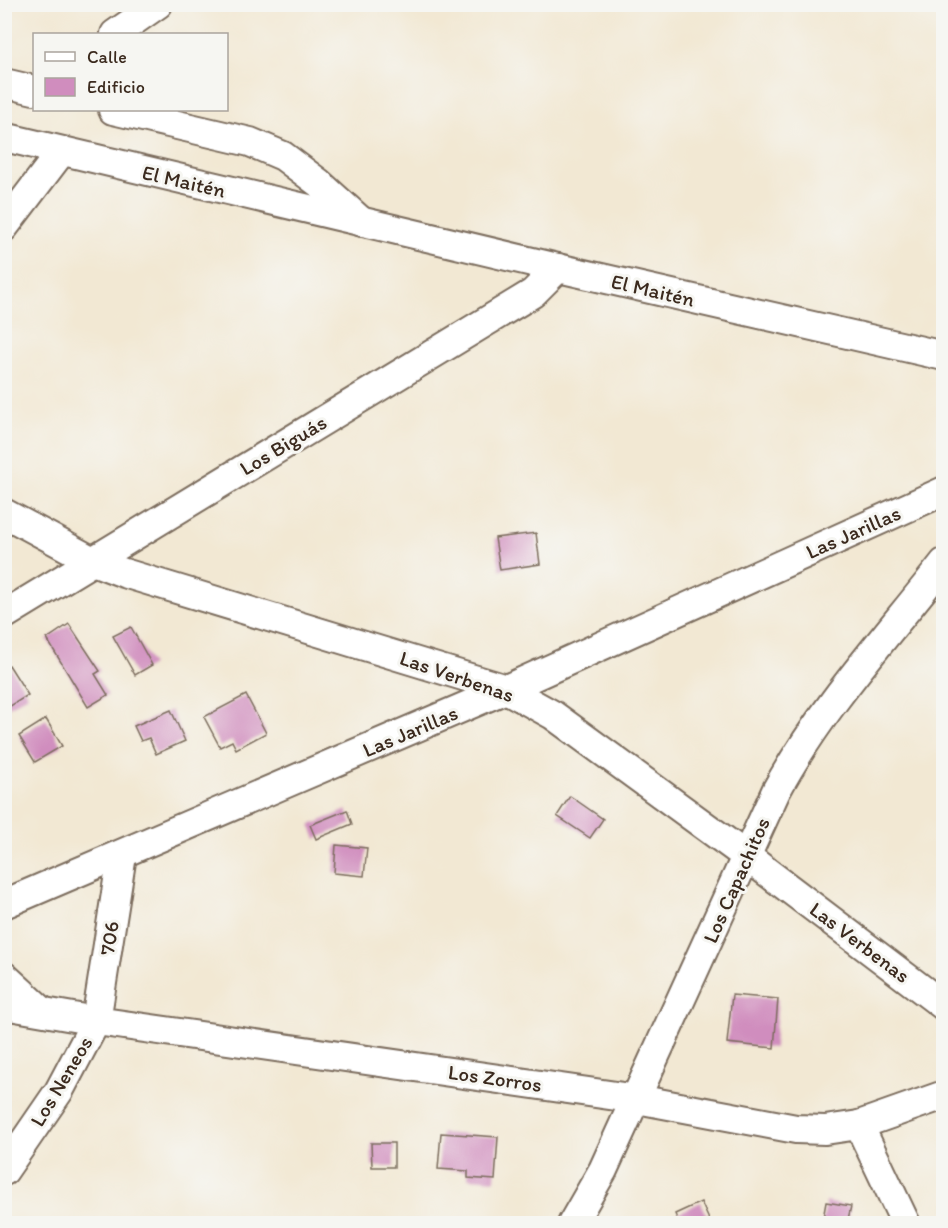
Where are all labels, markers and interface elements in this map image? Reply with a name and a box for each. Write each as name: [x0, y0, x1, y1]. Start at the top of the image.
legend: [33, 33, 228, 111]
text: Calle: [87, 46, 127, 68]
text: Edificio: [87, 76, 145, 98]
street label: El Maitén: [140, 159, 228, 203]
street label: El Maitén: [609, 268, 697, 312]
street label: Los Biguás: [235, 409, 331, 481]
street label: Las Jarillas: [802, 500, 904, 564]
street label: Las Verbenas: [397, 645, 517, 707]
street label: Las Jarillas: [359, 700, 461, 762]
street label: Los Capachitos: [697, 813, 775, 947]
street label: Las Verbenas: [805, 896, 915, 988]
street label: 706: [94, 919, 124, 957]
street label: Los Neneos: [24, 1031, 98, 1131]
street label: Los Zorros: [447, 1059, 543, 1097]

